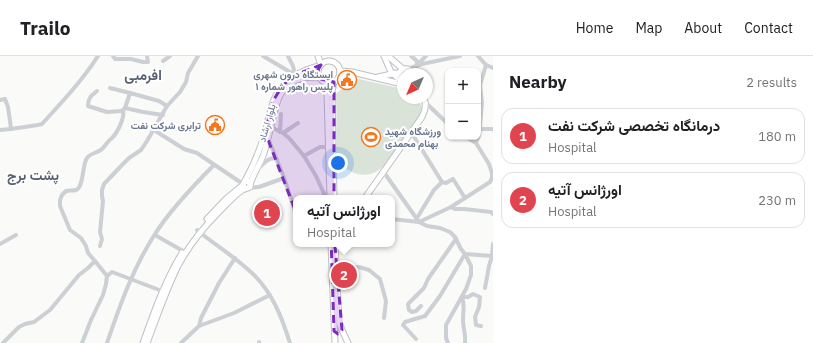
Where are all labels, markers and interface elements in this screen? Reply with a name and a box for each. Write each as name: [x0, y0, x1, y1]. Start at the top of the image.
text: Trailo: [20, 16, 70, 40]
text: Home: [576, 19, 613, 37]
text: Map: [635, 19, 662, 37]
text: About: [684, 19, 722, 37]
text: Contact: [744, 19, 793, 37]
district label: افرمبی: [124, 66, 162, 84]
place label: ایستگاه درون شهری پلیس راهور شماره ۱: [253, 68, 333, 94]
north arrow: [397, 68, 433, 104]
map controls: [445, 68, 481, 140]
button: +: [445, 68, 481, 104]
public building icon: ایستگاه درون شهری پلیس راهور شماره ۱: [336, 69, 358, 91]
text: Nearby: [509, 71, 567, 93]
text: 2 results: [746, 74, 797, 91]
street label: بلوار ارشاد: [255, 102, 279, 144]
button: −: [445, 104, 481, 140]
public building icon: ترابری شرکت نفت: [204, 114, 226, 136]
text: درمانگاه تخصصی شرکت نفت: [548, 116, 720, 135]
place label: ترابری شرکت نفت: [131, 119, 201, 132]
place label: ورزشگاه شهید بهنام محمدی: [385, 125, 441, 150]
sports icon: ورزشگاه شهید بهنام محمدی: [360, 126, 382, 148]
text: 1: [519, 128, 527, 145]
text: 180 m: [758, 128, 796, 145]
text: Hospital: [548, 139, 597, 156]
your location: [328, 153, 348, 173]
district label: پشت برج: [7, 166, 59, 185]
text: اورژانس آتیه: [548, 180, 622, 199]
text: 2: [519, 192, 527, 209]
text: 230 m: [758, 192, 796, 209]
popup: [293, 195, 395, 247]
pin: 1: [254, 198, 280, 228]
text: اورژانس آتیه: [307, 201, 381, 220]
text: Hospital: [548, 203, 597, 220]
text: Hospital: [307, 224, 356, 241]
pin: 2: [331, 260, 357, 290]

